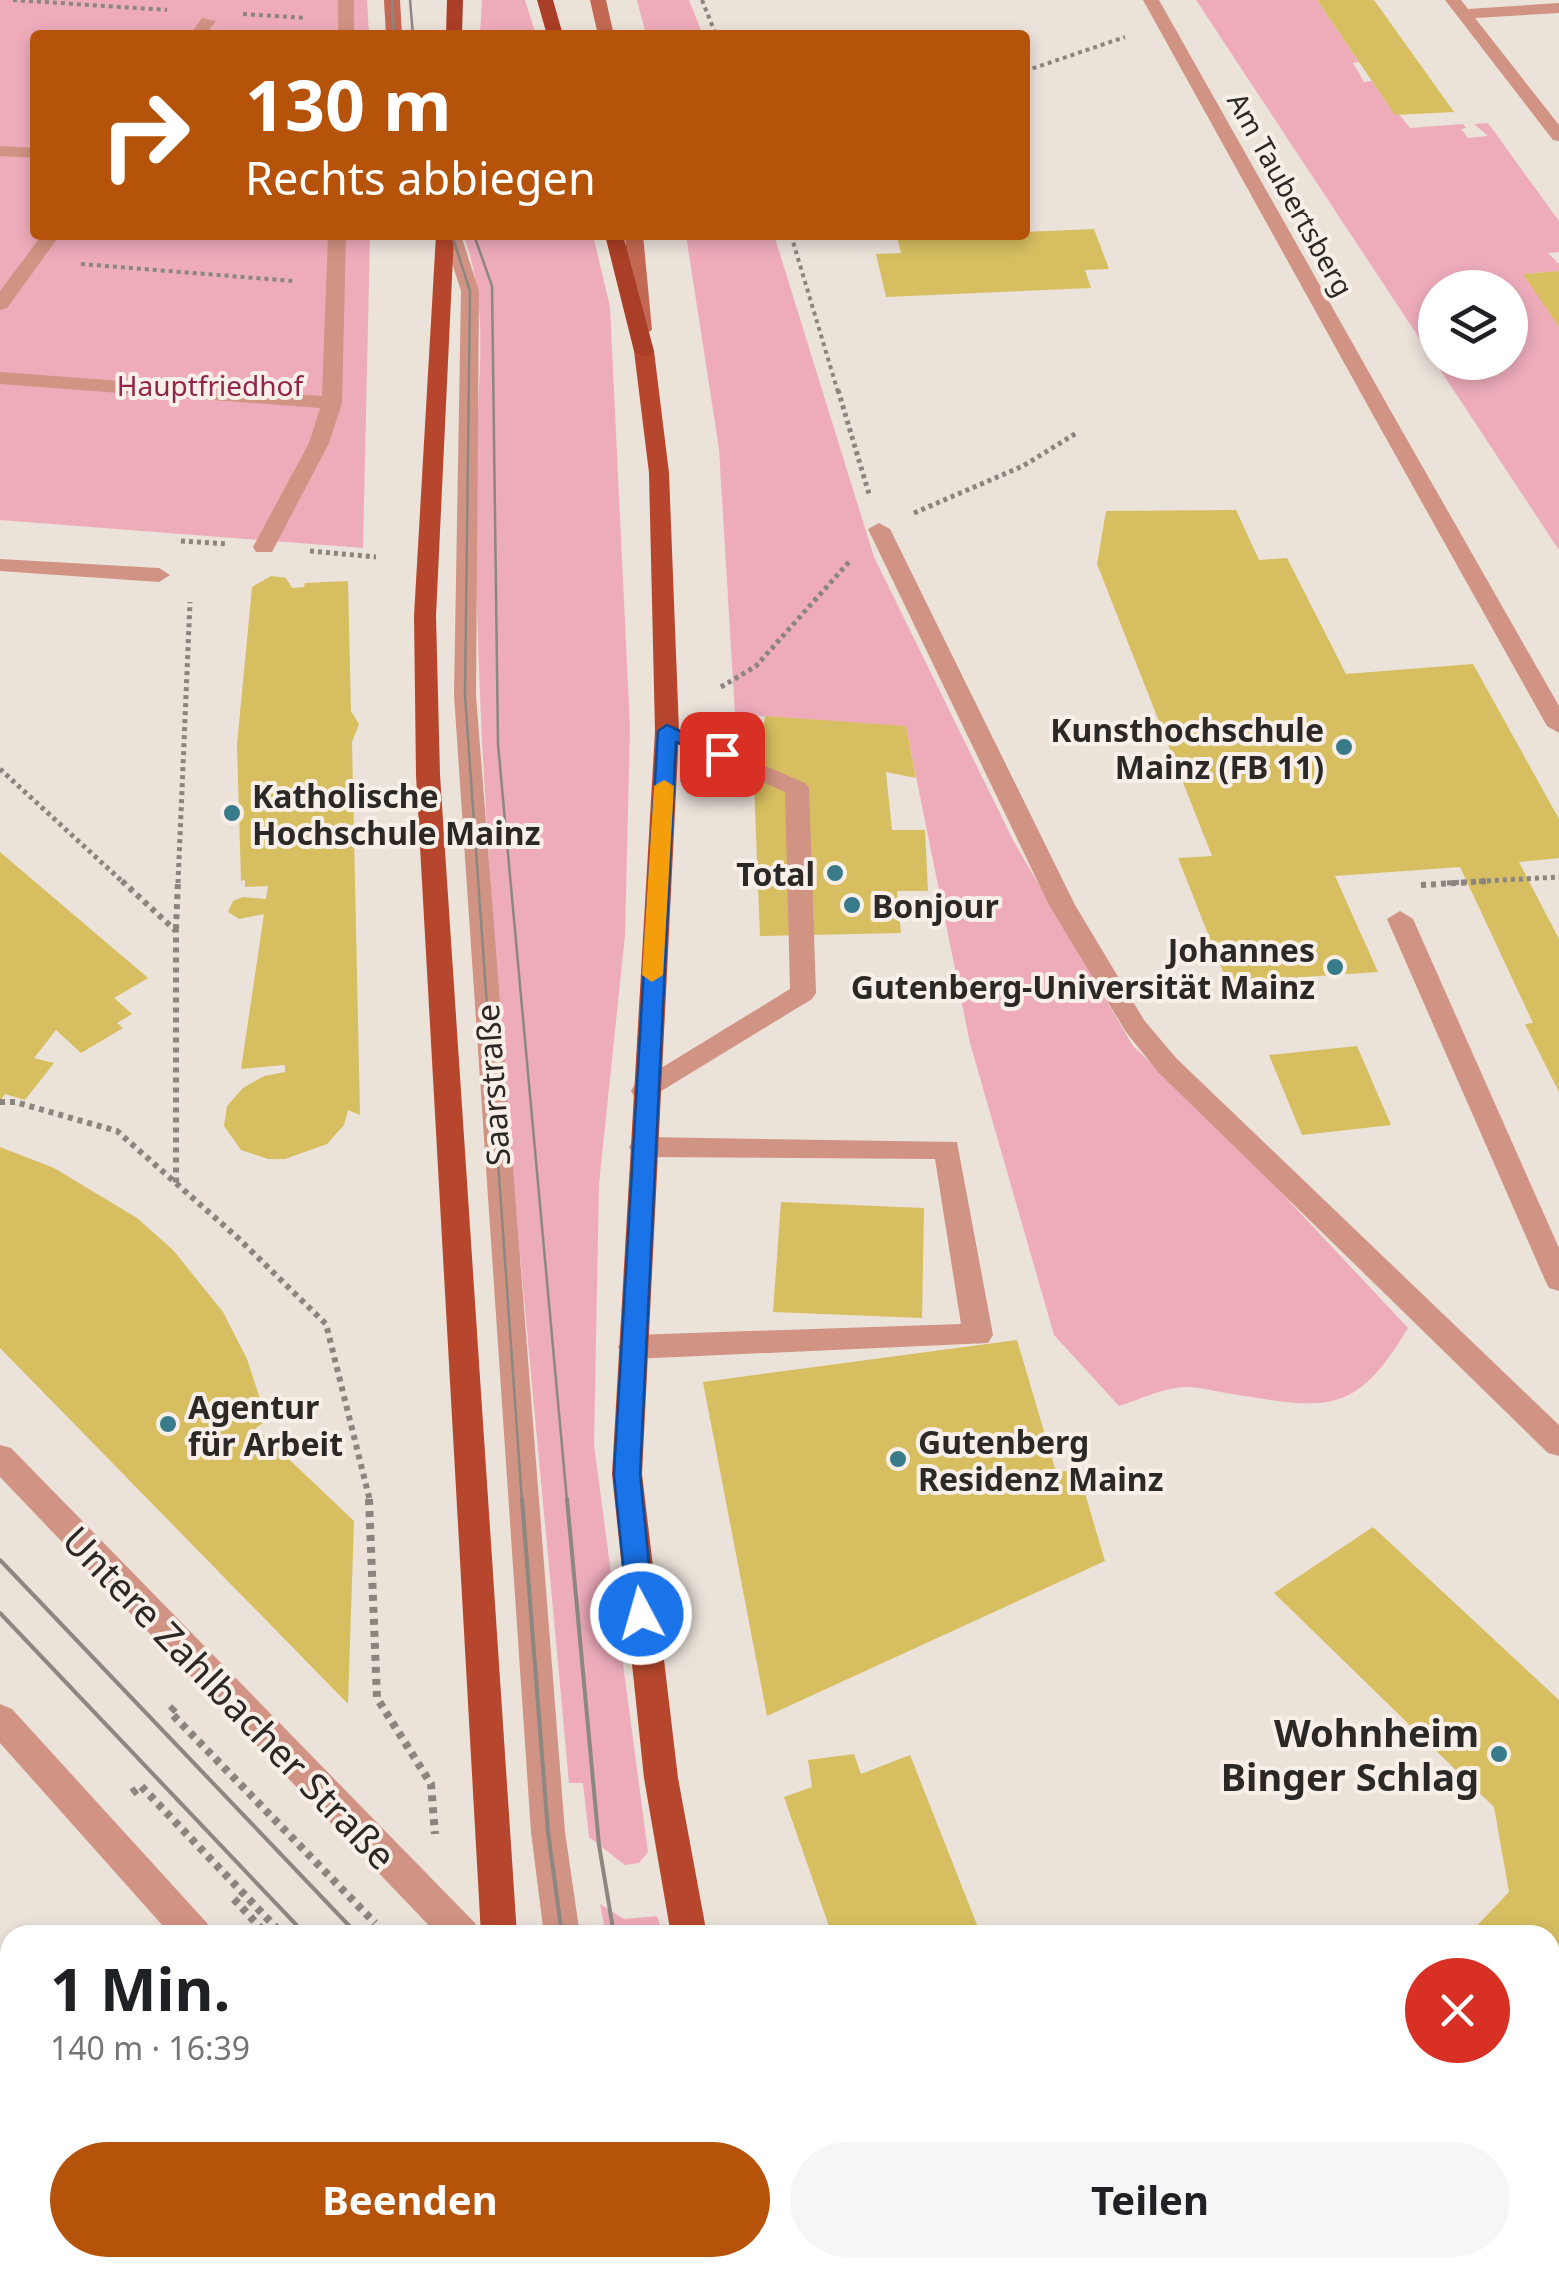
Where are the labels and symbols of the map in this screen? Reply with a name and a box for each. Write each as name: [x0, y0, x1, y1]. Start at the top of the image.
street label: Am Taubertsberg: [1219, 85, 1363, 303]
park label: Hauptfriedhof: [117, 366, 305, 404]
place label: Kunsthochschule Mainz (FB 11): [1050, 708, 1324, 788]
pin: [680, 712, 765, 797]
marker: Kunsthochschule Mainz (FB 11): [1333, 736, 1355, 758]
place label: Katholische Hochschule Mainz: [252, 774, 540, 854]
marker: Katholische Hochschule Mainz: [221, 802, 243, 824]
place label: Total: [736, 852, 815, 895]
marker: Total: [824, 862, 846, 884]
place label: Bonjour: [872, 884, 999, 927]
marker: Bonjour: [841, 894, 863, 916]
place label: Johannes Gutenberg-Universität Mainz: [851, 928, 1315, 1008]
marker: Johannes Gutenberg-Universität Mainz: [1324, 956, 1346, 978]
street label: Saarstraße: [465, 1003, 519, 1167]
place label: Agentur für Arbeit: [188, 1385, 343, 1465]
marker: Agentur für Arbeit: [157, 1413, 179, 1435]
place label: Gutenberg Residenz Mainz: [918, 1420, 1163, 1500]
marker: Gutenberg Residenz Mainz: [887, 1448, 909, 1470]
street label: Untere Zahlbacher Straße: [52, 1514, 408, 1880]
position arrow: [589, 1562, 693, 1666]
place label: Wohnheim Binger Schlag: [1221, 1706, 1479, 1802]
marker: Wohnheim Binger Schlag: [1488, 1743, 1510, 1765]

